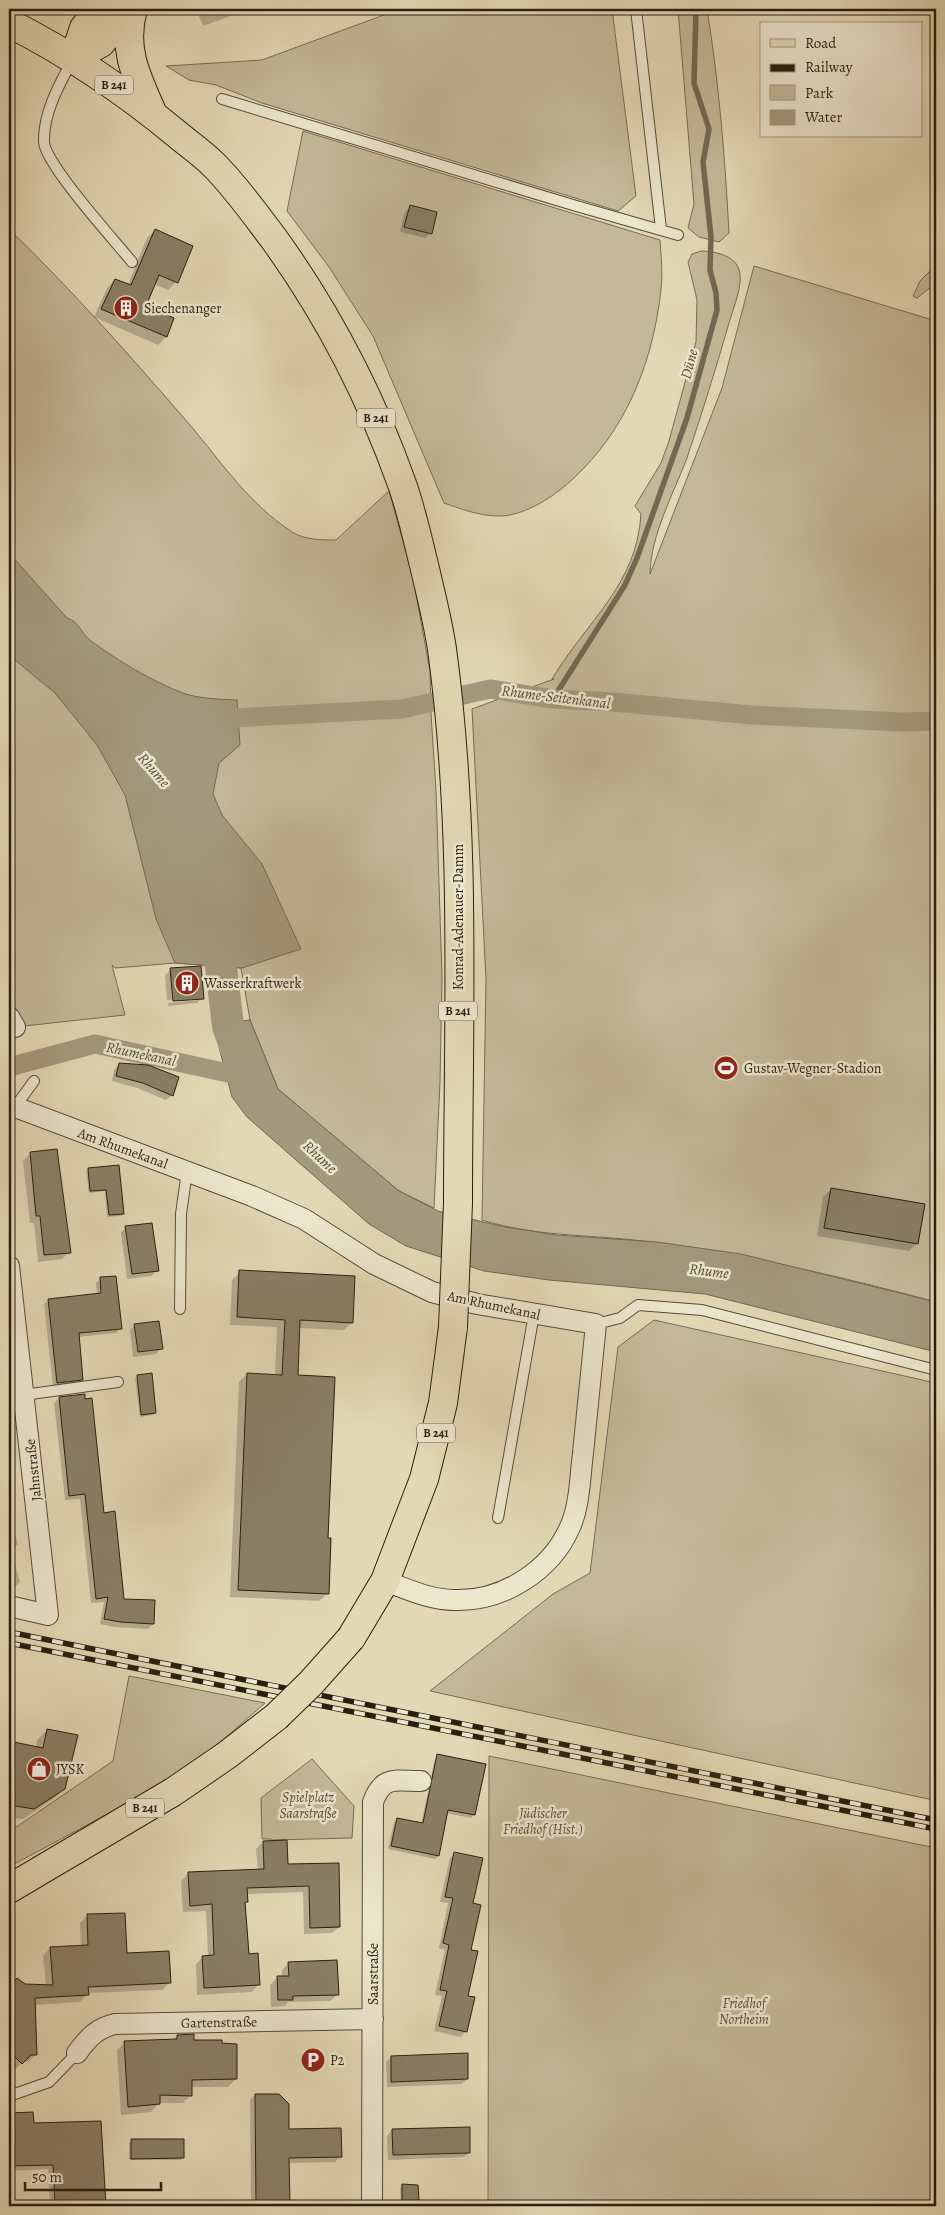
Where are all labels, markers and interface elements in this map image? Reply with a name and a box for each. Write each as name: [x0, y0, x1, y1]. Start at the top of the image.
legend: [760, 22, 922, 138]
text: Road: [805, 33, 837, 53]
text: Railway: [805, 57, 853, 77]
road number: B 241: [95, 76, 133, 94]
text: Park: [805, 83, 834, 103]
text: Water: [804, 107, 842, 127]
building icon: Siechenanger: [113, 295, 139, 321]
place label: Siechenanger: [144, 299, 222, 318]
water label: Düne: [675, 346, 703, 381]
road number: B 241: [357, 408, 395, 428]
water label: Rhume-Seitenkanal: [500, 680, 612, 714]
water label: Rhume: [133, 748, 175, 792]
street label: Konrad-Adenauer-Damm: [449, 843, 468, 990]
building icon: Wasserkraftwerk: [174, 970, 200, 996]
place label: Wasserkraftwerk: [203, 974, 301, 993]
road number: B 241: [439, 1001, 477, 1020]
water label: Rhumekanal: [104, 1037, 178, 1071]
sports icon: Gustav-Wegner-Stadion: [713, 1055, 739, 1081]
place label: Gustav-Wegner-Stadion: [744, 1059, 882, 1078]
street label: Am Rhumekanal: [74, 1123, 171, 1174]
water label: Rhume: [299, 1136, 342, 1178]
water label: Rhume: [688, 1259, 731, 1283]
street label: Am Rhumekanal: [445, 1286, 543, 1325]
road number: B 241: [417, 1424, 455, 1442]
street label: Jahnstraße: [21, 1438, 46, 1502]
shop icon: JYSK: [26, 1756, 52, 1782]
place label: JYSK: [56, 1760, 85, 1779]
park label: Spielplatz Saarstraße: [279, 1788, 337, 1823]
road number: B 241: [126, 1799, 164, 1818]
park label: Jüdischer Friedhof (Hist.): [503, 1804, 583, 1839]
street label: Saarstraße: [364, 1943, 383, 2005]
park label: Friedhof Northeim: [719, 1994, 769, 2029]
street label: Gartenstraße: [181, 2012, 257, 2033]
parking icon: P2: [300, 2047, 326, 2073]
place label: P2: [330, 2051, 345, 2070]
scale bar: [25, 2160, 161, 2192]
text: 50 m: [32, 2167, 62, 2187]

